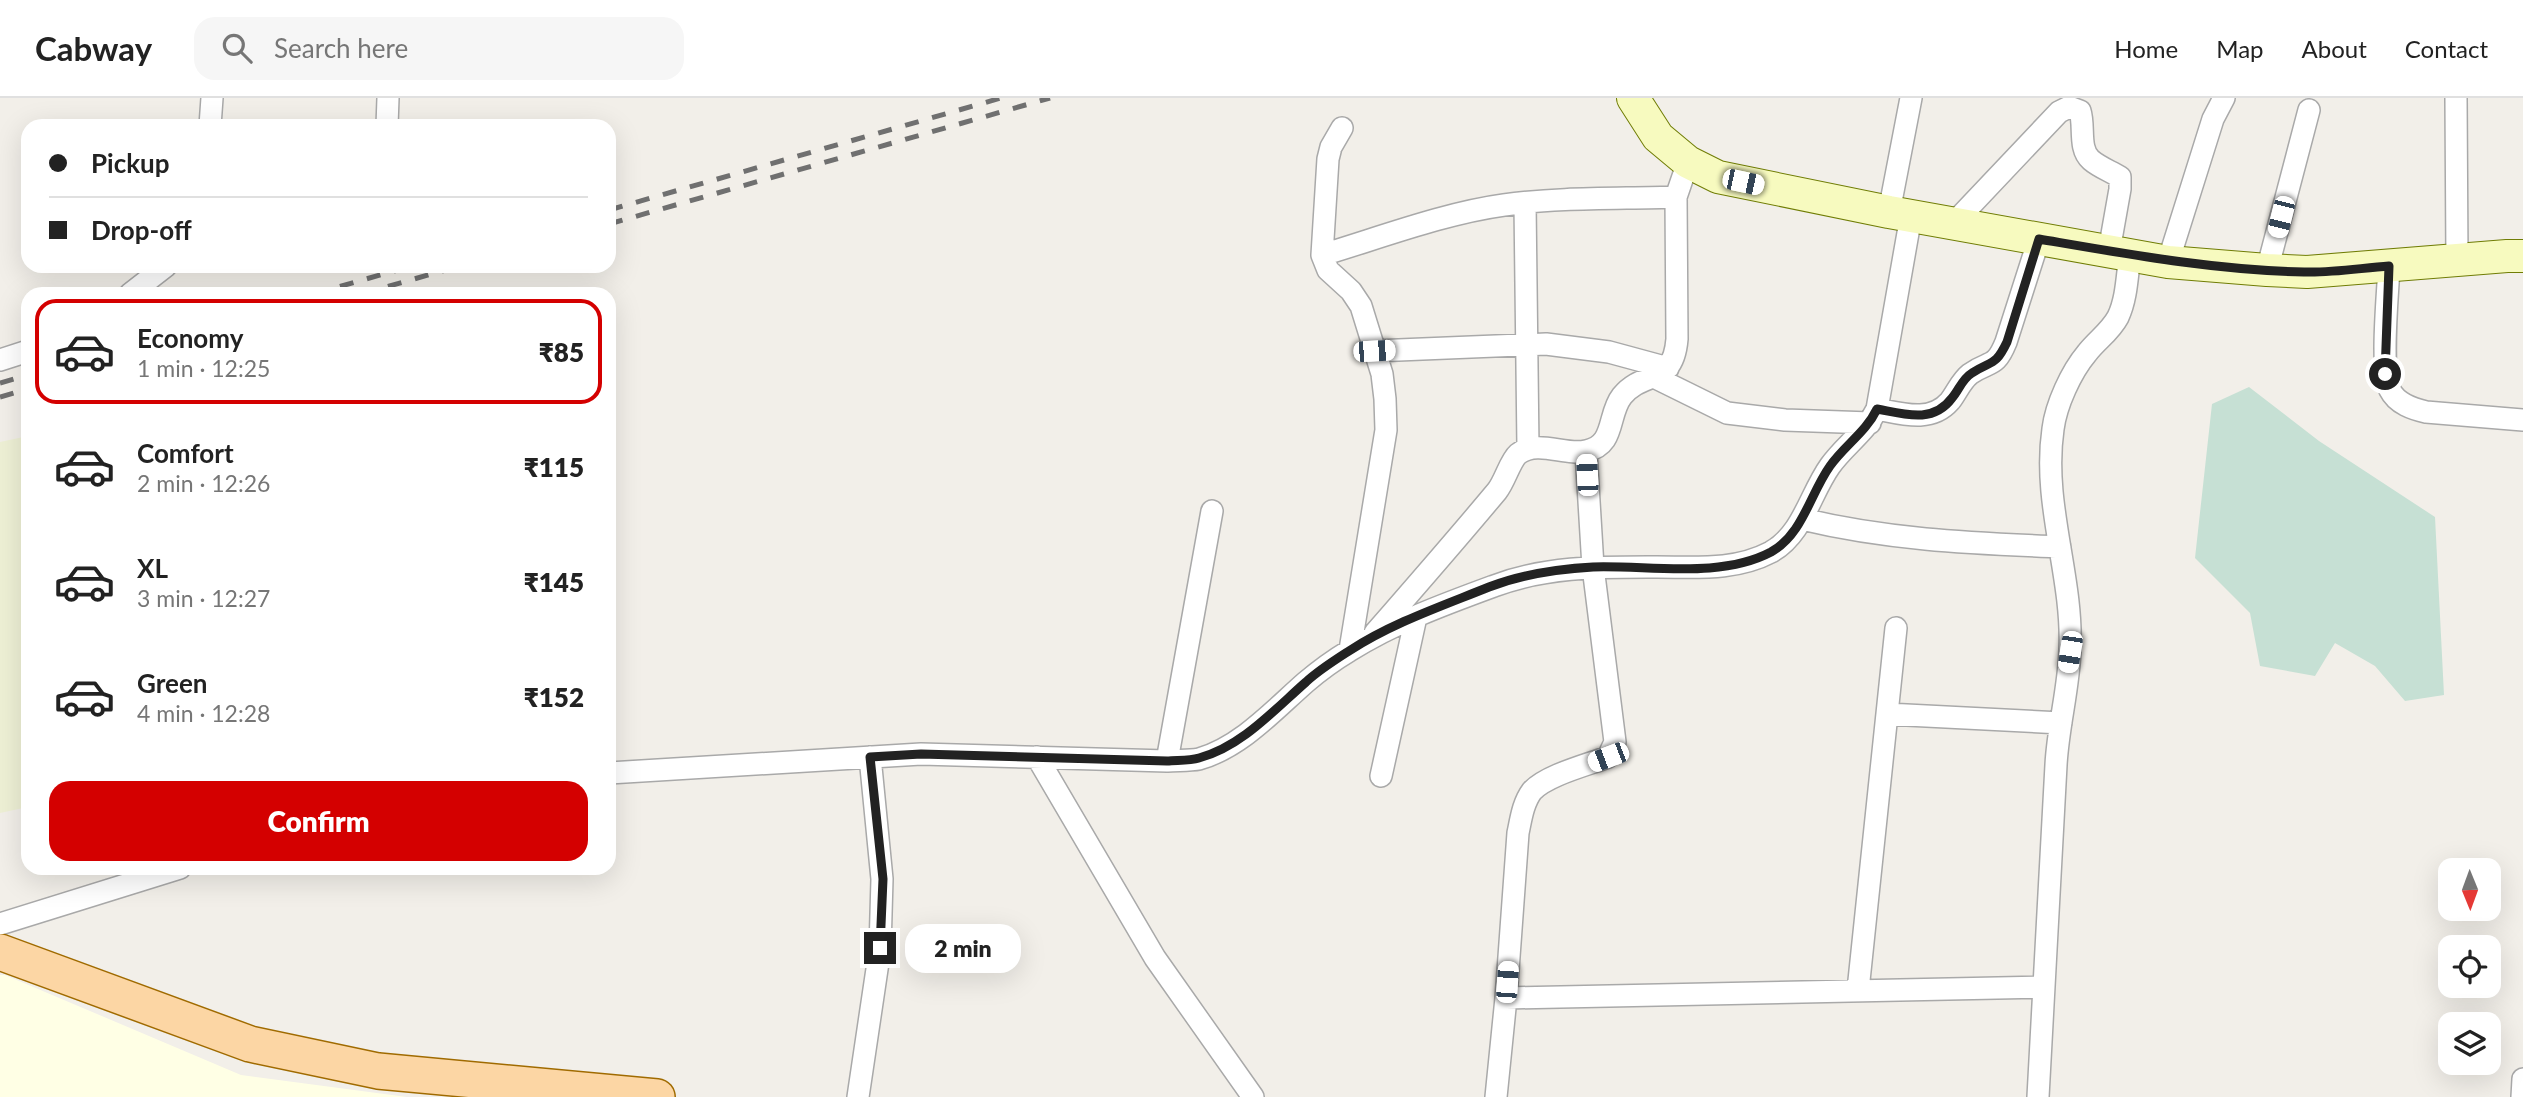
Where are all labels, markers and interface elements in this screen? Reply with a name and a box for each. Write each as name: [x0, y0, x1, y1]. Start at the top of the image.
search box: [194, 17, 684, 80]
text: Cabway: [35, 28, 152, 68]
icon: search: [218, 29, 256, 67]
text: Search here: [274, 32, 408, 64]
text: Home: [2114, 34, 2178, 63]
text: Map: [2216, 34, 2264, 63]
text: About: [2302, 34, 2367, 63]
text: Contact: [2405, 34, 2488, 63]
text: Pickup: [91, 147, 170, 179]
car: [1721, 167, 1766, 197]
car: [2266, 194, 2297, 240]
text: Drop-off: [91, 214, 192, 246]
icon: car: [53, 320, 116, 383]
text: Economy: [137, 322, 243, 354]
text: ₹85: [539, 336, 584, 368]
car: [1353, 339, 1396, 363]
text: 1 min · 12:25: [137, 354, 270, 382]
route start: [2369, 358, 2401, 390]
icon: car: [53, 435, 116, 498]
text: Comfort: [137, 437, 234, 469]
text: ₹115: [524, 451, 584, 483]
car: [1576, 453, 1599, 497]
text: 2 min · 12:26: [137, 469, 270, 497]
icon: car: [53, 550, 116, 613]
text: XL: [137, 552, 168, 584]
text: ₹145: [524, 566, 584, 598]
text: 3 min · 12:27: [137, 584, 270, 612]
car: [2057, 630, 2084, 674]
icon: car: [53, 665, 116, 728]
text: Green: [137, 667, 207, 699]
text: ₹152: [524, 681, 584, 713]
text: 4 min · 12:28: [137, 699, 270, 727]
car: [1585, 740, 1632, 774]
button: Confirm: [49, 781, 588, 861]
north arrow: [2438, 858, 2501, 920]
map controls: [2438, 858, 2501, 1075]
callout: 2 min: [904, 924, 1020, 972]
route end: [864, 932, 896, 964]
text: 2 min: [934, 934, 992, 962]
button: locate: [2438, 935, 2501, 998]
car: [1496, 960, 1519, 1004]
button: layers: [2438, 1012, 2501, 1075]

